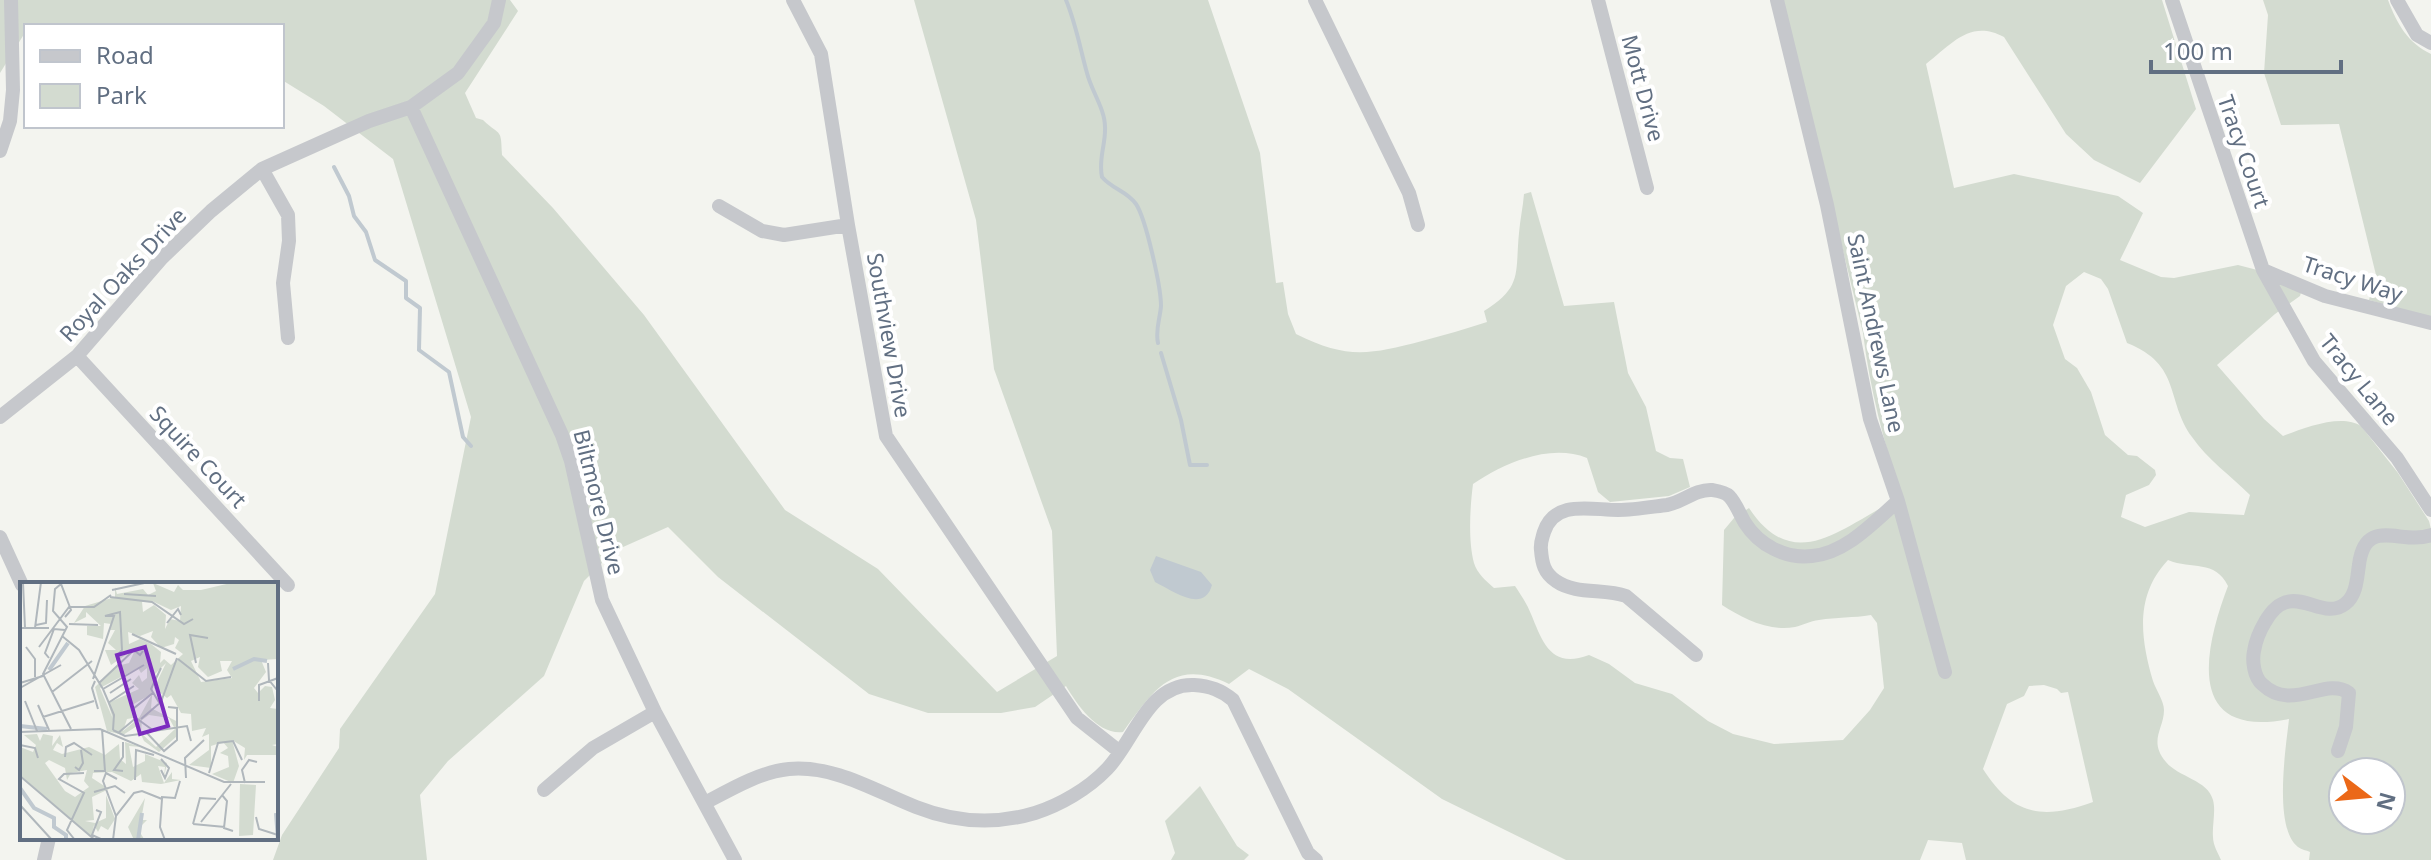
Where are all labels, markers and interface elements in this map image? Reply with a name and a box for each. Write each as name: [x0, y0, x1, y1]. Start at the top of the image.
legend: [24, 24, 284, 128]
scale bar: [2151, 24, 2341, 74]
street label: Mott Drive: [1615, 31, 1673, 145]
text: 100 m: [2163, 34, 2233, 67]
text: Road: [96, 38, 154, 71]
text: Park: [96, 78, 147, 111]
street label: Tracy Court: [2212, 91, 2278, 211]
street label: Royal Oaks Drive: [52, 200, 192, 348]
street label: Saint Andrews Lane: [1841, 231, 1913, 435]
street label: Tracy Way: [2299, 248, 2407, 308]
street label: Southview Drive: [861, 250, 919, 420]
street label: Tracy Lane: [2314, 327, 2406, 431]
street label: Squire Court: [144, 398, 254, 514]
street label: Biltmore Drive: [567, 426, 633, 578]
inset map: [20, 582, 278, 840]
north arrow: [2327, 756, 2407, 836]
text: N: [2370, 789, 2404, 815]

